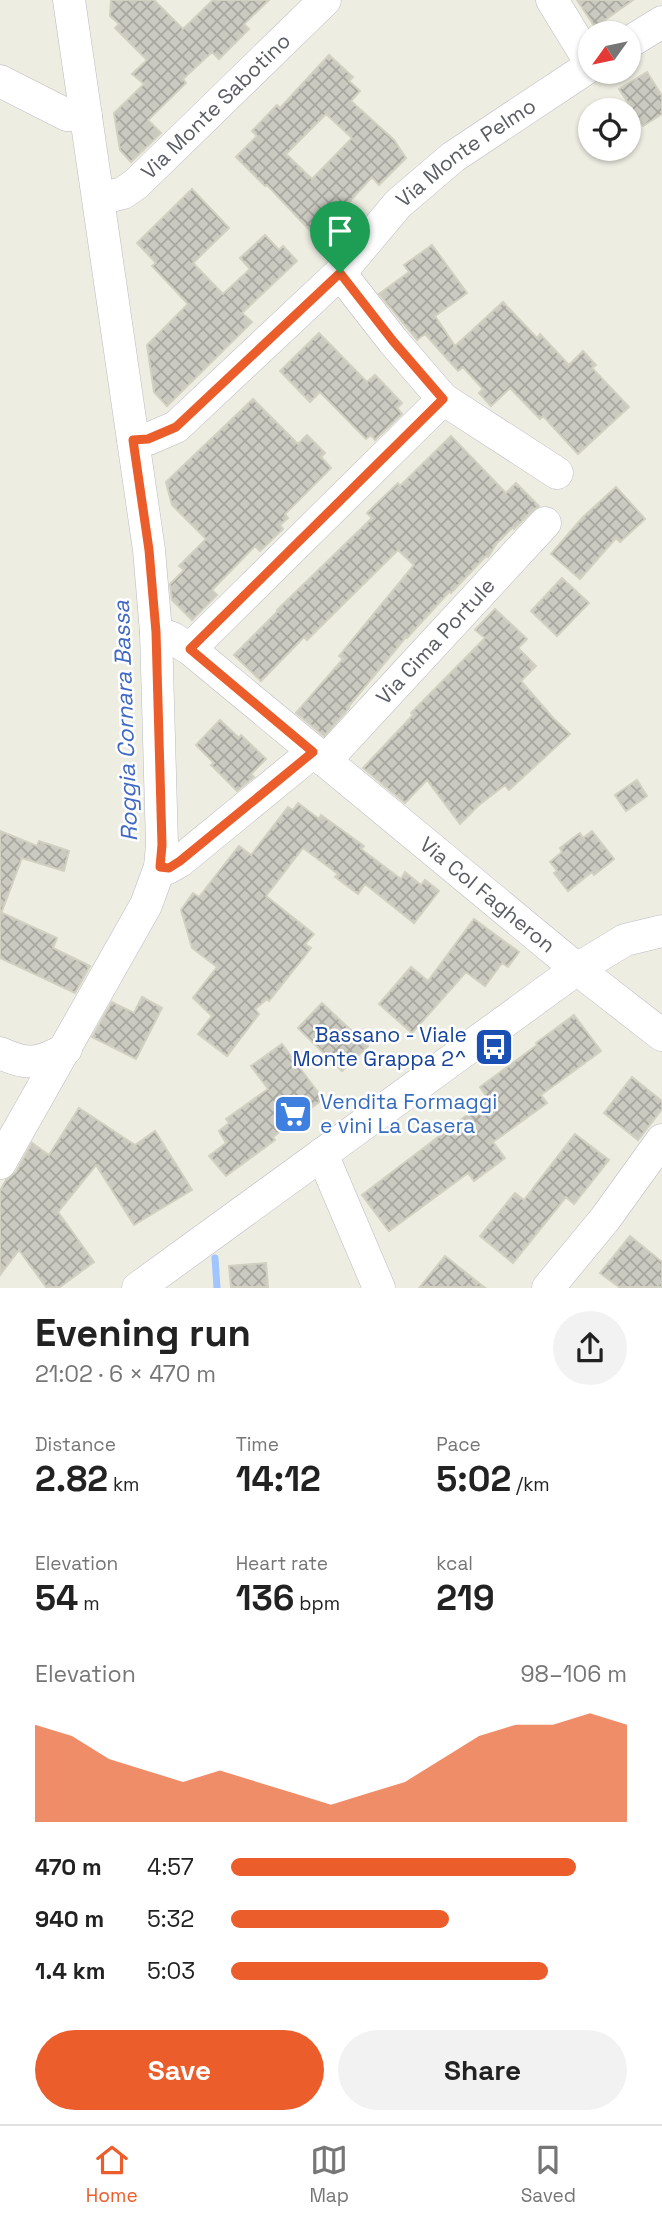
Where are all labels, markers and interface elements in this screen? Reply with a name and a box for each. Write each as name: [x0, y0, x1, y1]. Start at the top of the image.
north arrow: [578, 21, 640, 84]
map controls: [578, 21, 641, 161]
street label: Via Monte Sabotino: [135, 27, 296, 185]
street label: Via Monte Pelmo: [390, 92, 541, 213]
button: locate: [578, 98, 641, 161]
pin: [310, 201, 370, 273]
icon: arrive: [321, 212, 359, 250]
street label: Via Cima Portule: [370, 572, 501, 710]
water label: Roggia Cornara Bassa: [106, 599, 144, 842]
street label: Via Col Fagheron: [414, 831, 561, 958]
place label: Bassano - Viale Monte Grappa 2^: [292, 1021, 467, 1072]
bus stop icon: Bassano - Viale Monte Grappa 2^: [473, 1026, 515, 1068]
place label: Vendita Formaggi e vini La Casera: [320, 1088, 497, 1139]
supermarket icon: Vendita Formaggi e vini La Casera: [272, 1093, 314, 1135]
text: Evening run: [35, 1309, 251, 1357]
button: share: [553, 1311, 627, 1385]
text: 21:02 · 6 × 470 m: [35, 1359, 216, 1389]
text: Distance: [35, 1432, 116, 1457]
text: Time: [236, 1432, 279, 1457]
text: Pace: [436, 1432, 481, 1457]
text: 2.82: [35, 1457, 108, 1501]
text: 14:12: [236, 1457, 321, 1501]
text: 5:02: [436, 1457, 511, 1501]
text: km: [108, 1472, 139, 1497]
text: /km: [511, 1472, 550, 1497]
text: Elevation: [35, 1551, 118, 1576]
text: Heart rate: [236, 1551, 328, 1576]
text: kcal: [436, 1551, 473, 1576]
text: 54: [35, 1576, 78, 1620]
text: 136: [236, 1576, 294, 1620]
text: 219: [436, 1576, 495, 1620]
text: m: [78, 1591, 100, 1616]
text: bpm: [294, 1591, 340, 1616]
text: Elevation: [35, 1659, 136, 1689]
text: 98–106 m: [521, 1659, 627, 1689]
text: 470 m: [35, 1852, 102, 1882]
text: 4:57: [147, 1852, 194, 1882]
text: 940 m: [35, 1904, 104, 1934]
text: 5:32: [147, 1904, 194, 1934]
text: 1.4 km: [35, 1956, 105, 1986]
text: 5:03: [147, 1956, 195, 1986]
button: Save: [35, 2030, 324, 2110]
button: Share: [338, 2030, 627, 2110]
tab: Home: [86, 2141, 138, 2208]
tab: Map: [309, 2141, 349, 2208]
tab: Saved: [521, 2141, 576, 2208]

